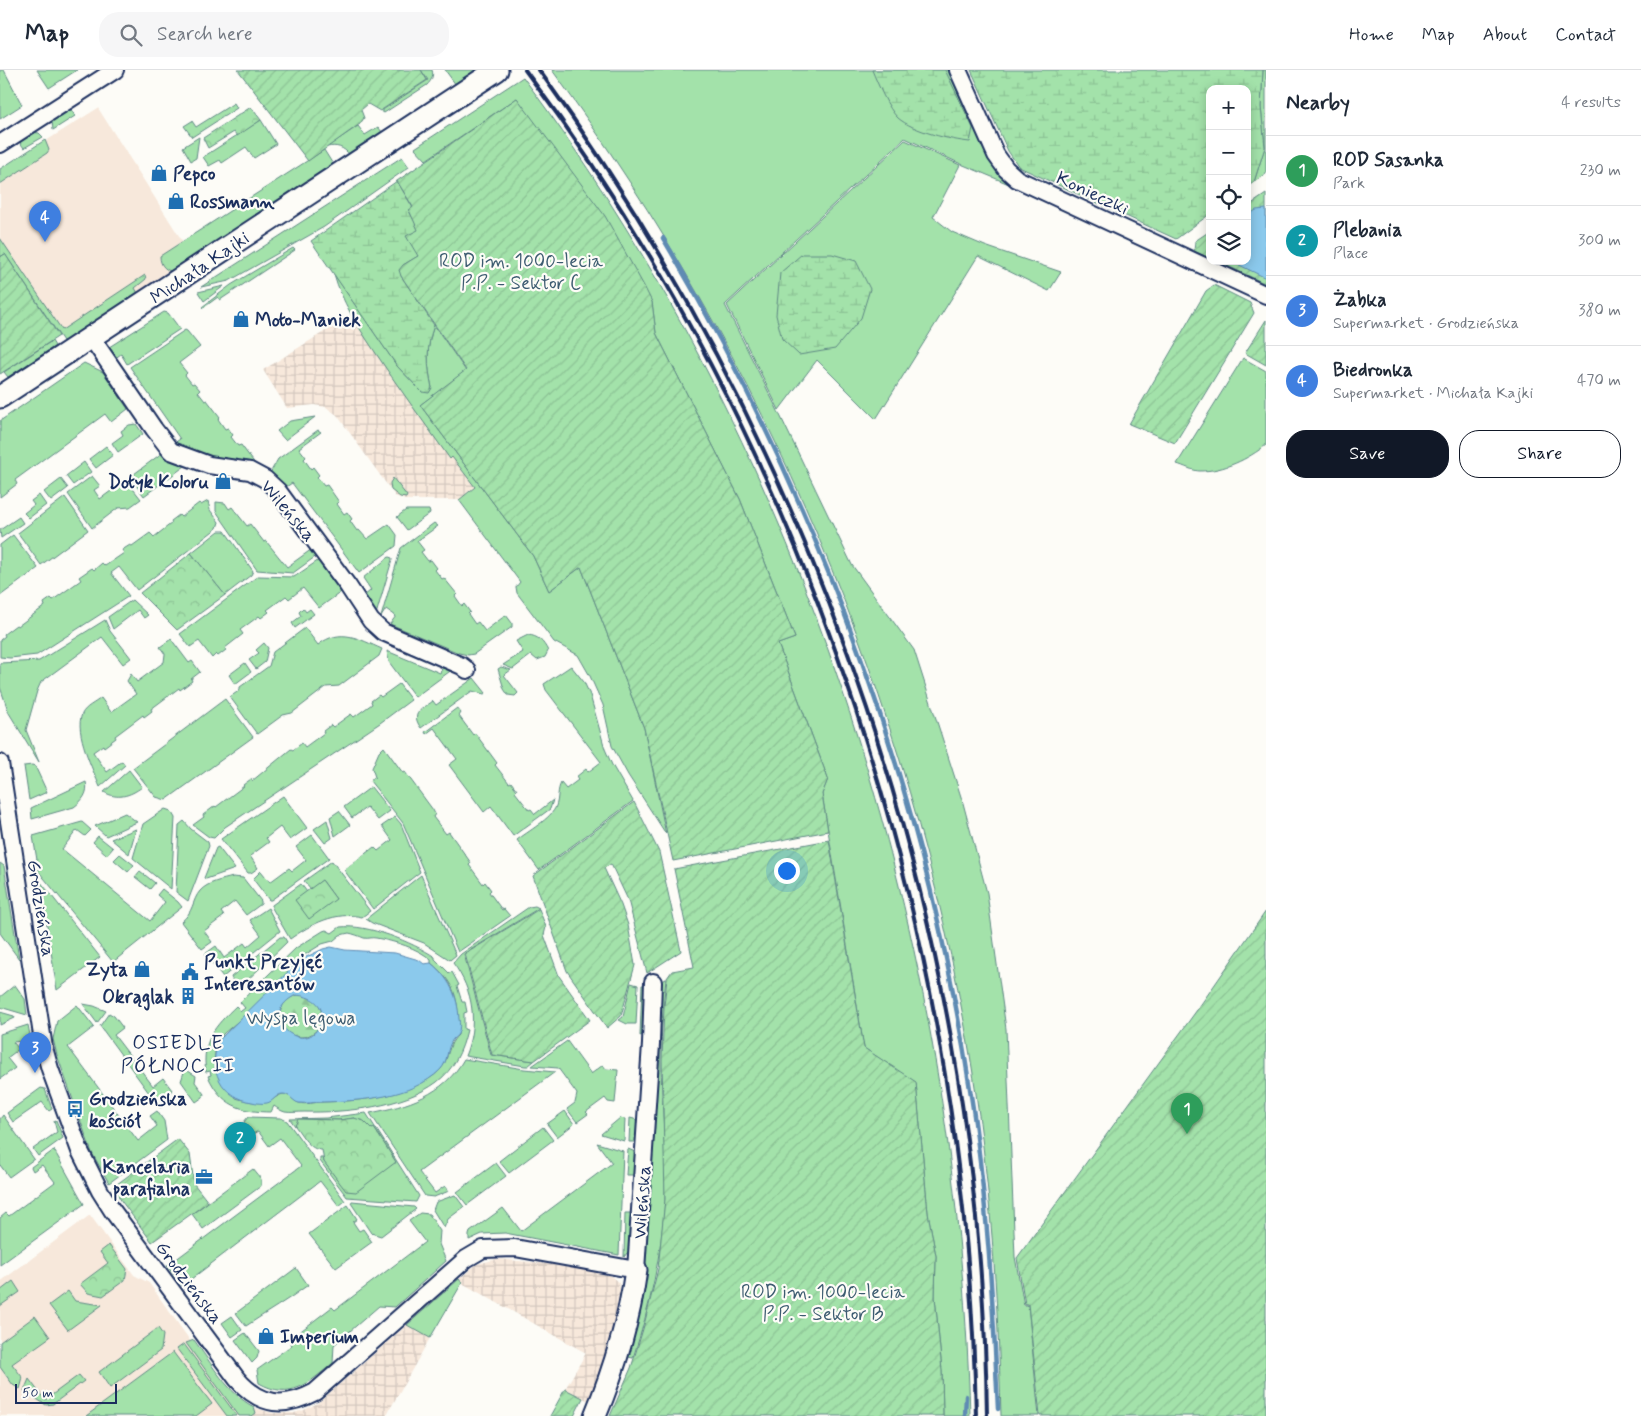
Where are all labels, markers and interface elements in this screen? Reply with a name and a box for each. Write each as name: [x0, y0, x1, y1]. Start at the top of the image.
search box: [99, 12, 449, 57]
text: Map: [25, 19, 69, 50]
icon: search: [117, 21, 145, 49]
text: Search here: [157, 22, 253, 47]
text: Home: [1349, 23, 1394, 47]
text: Map: [1422, 23, 1455, 47]
text: About: [1483, 23, 1527, 47]
text: Contact: [1555, 23, 1616, 47]
map controls: [1206, 85, 1251, 265]
button: +: [1206, 85, 1251, 130]
text: Nearby: [1286, 89, 1350, 117]
text: 4 results: [1561, 92, 1621, 113]
button: −: [1206, 130, 1251, 175]
text: ROD Sasanka: [1333, 148, 1444, 173]
text: 1: [1298, 160, 1306, 181]
text: 230 m: [1580, 160, 1621, 181]
place label: Pepco: [173, 162, 216, 187]
shop icon: Pepco: [149, 163, 169, 183]
street label: Konieczki: [1052, 166, 1133, 221]
text: Park: [1333, 173, 1365, 194]
button: locate: [1206, 175, 1251, 220]
place label: Rossmann: [190, 190, 275, 215]
shop icon: Rossmann: [166, 191, 186, 211]
pin: 4: [29, 201, 61, 242]
text: Plebania: [1333, 218, 1402, 243]
button: layers: [1206, 220, 1251, 265]
street label: Michała Kajki: [145, 226, 255, 311]
text: 2: [1298, 230, 1306, 251]
text: 300 m: [1578, 230, 1621, 251]
text: Place: [1333, 243, 1368, 264]
park label: ROD im. 1000-lecia P.P. - Sektor C: [439, 249, 604, 296]
text: Żabka: [1333, 288, 1386, 313]
text: 3: [1298, 300, 1306, 321]
text: 380 m: [1578, 300, 1621, 321]
place label: Moto-Maniek: [255, 308, 361, 333]
shop icon: Moto-Maniek: [231, 309, 251, 329]
text: Supermarket · Grodzieńska: [1333, 313, 1519, 334]
text: Biedronka: [1333, 358, 1413, 383]
text: 4: [1297, 370, 1307, 391]
text: 470 m: [1577, 370, 1621, 391]
text: Supermarket · Michała Kajki: [1333, 383, 1533, 404]
button: Save: [1286, 430, 1449, 478]
button: Share: [1459, 430, 1621, 478]
place label: Dotyk Koloru: [108, 470, 210, 495]
shop icon: Dotyk Koloru: [213, 471, 233, 491]
street label: Wileńska: [255, 475, 321, 547]
street label: Grodzieńska: [21, 858, 61, 959]
your location: [774, 858, 800, 884]
place label: Punkt Przyjęć Interesantów: [204, 950, 322, 997]
place label: Zyta: [86, 958, 128, 983]
shop icon: Zyta: [132, 959, 152, 979]
public building icon: Punkt Przyjęć Interesantów: [180, 962, 200, 982]
place label: Okrąglak: [102, 985, 175, 1011]
building icon: Okrąglak: [178, 986, 198, 1006]
park label: Wyspa lęgowa: [246, 1006, 356, 1032]
district label: OSIEDLE PÓŁNOC II: [121, 1030, 235, 1080]
pin: 3: [19, 1032, 51, 1073]
place label: Grodzieńska kościół: [89, 1087, 187, 1134]
pin: 1: [1171, 1093, 1203, 1134]
bus stop icon: Grodzieńska kościół: [65, 1099, 85, 1119]
pin: 2: [224, 1122, 256, 1163]
place label: Kancelaria parafialna: [103, 1155, 190, 1202]
street label: Wileńska: [627, 1164, 658, 1240]
office icon: Kancelaria parafialna: [194, 1167, 214, 1187]
street label: Grodzieńska: [149, 1236, 228, 1330]
park label: ROD im. 1000-lecia P.P. - Sektor B: [741, 1280, 906, 1327]
place label: Imperium: [280, 1325, 359, 1350]
shop icon: Imperium: [256, 1326, 276, 1346]
scale bar: [15, 1381, 118, 1404]
text: 50 m: [22, 1384, 53, 1402]

